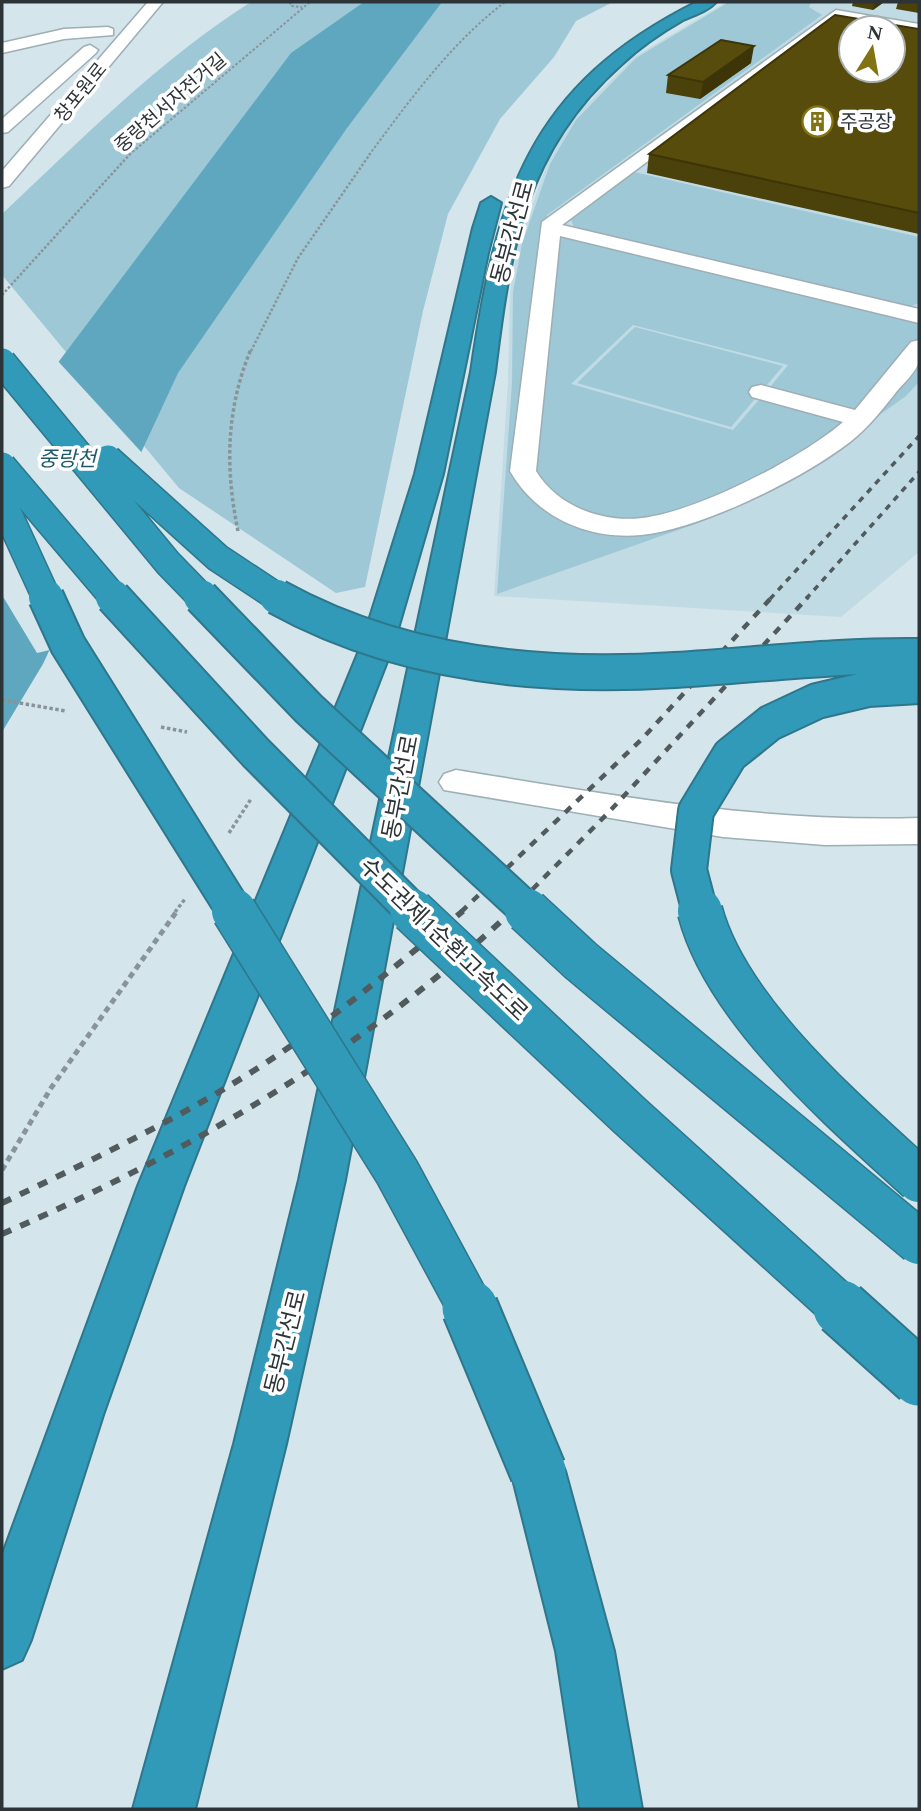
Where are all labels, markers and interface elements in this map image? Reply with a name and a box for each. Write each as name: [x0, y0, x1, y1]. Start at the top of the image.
north arrow: [837, 14, 907, 84]
text: N: [865, 18, 885, 49]
street label: 중랑천서자전거길: [109, 46, 233, 160]
street label: 창포원로: [48, 57, 114, 129]
building icon: 주공장: [800, 104, 834, 138]
place label: 주공장: [840, 108, 892, 137]
street label: 동부간선로: [483, 177, 544, 288]
water label: 중랑천: [38, 444, 99, 476]
street label: 동부간선로: [374, 732, 429, 843]
street label: 수도권제1순환고속도로: [351, 850, 535, 1030]
street label: 동부간선로: [257, 1287, 316, 1398]

